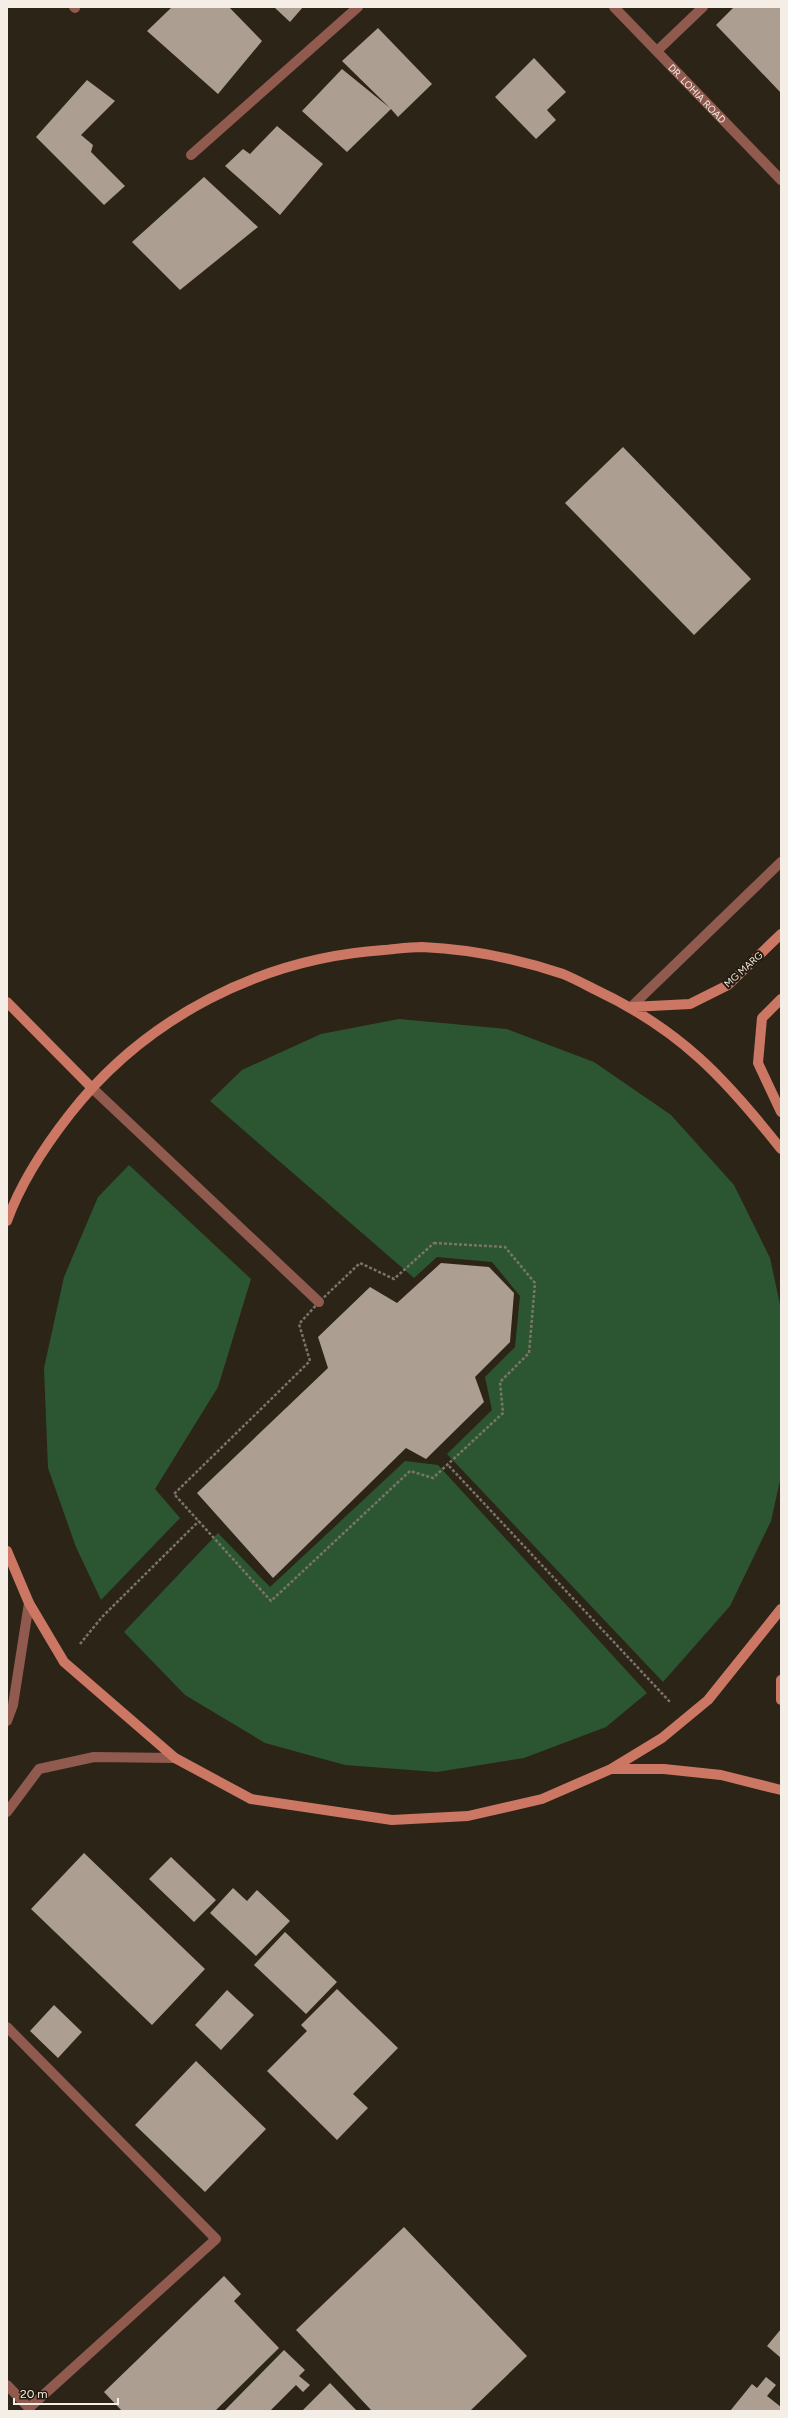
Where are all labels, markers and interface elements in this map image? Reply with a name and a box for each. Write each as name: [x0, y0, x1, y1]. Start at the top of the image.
street label: DR. LOHIA ROAD: [665, 61, 729, 126]
street label: MG MARG: [721, 948, 766, 990]
scale bar: [14, 2380, 118, 2406]
text: 20 m: [20, 2387, 48, 2401]

